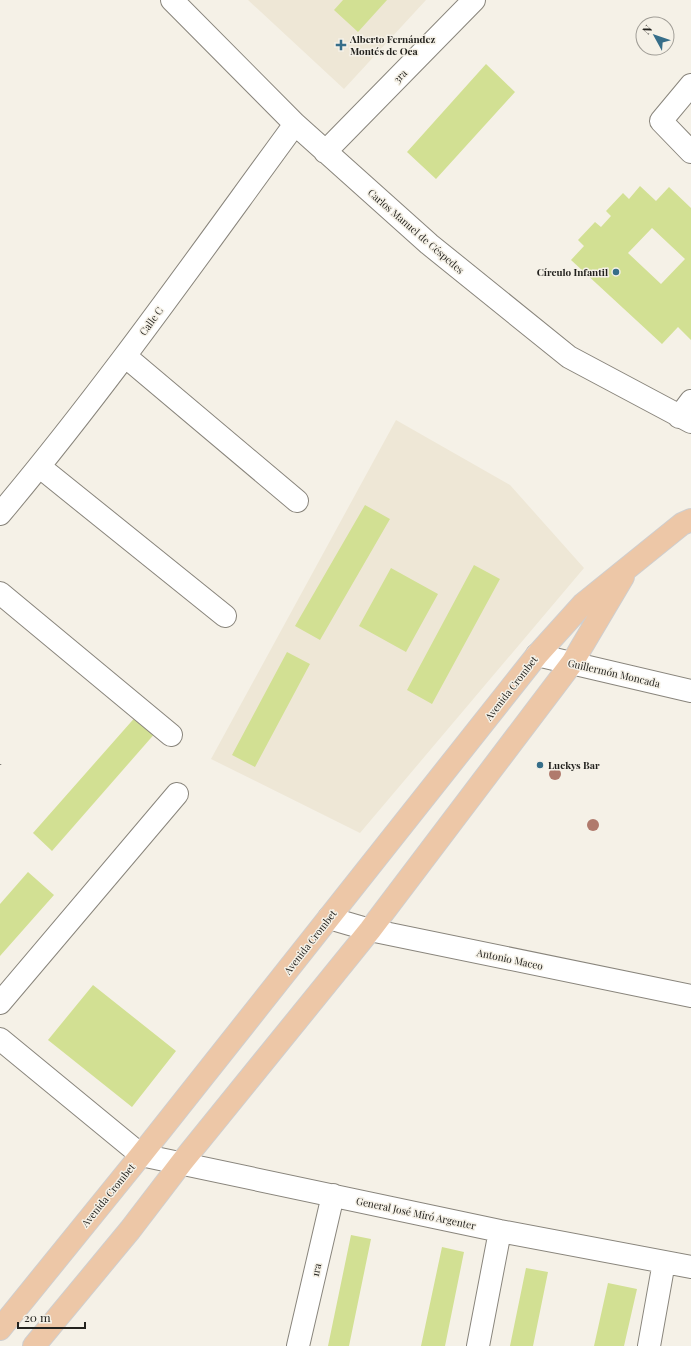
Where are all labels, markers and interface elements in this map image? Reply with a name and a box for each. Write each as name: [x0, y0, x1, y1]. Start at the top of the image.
north arrow: [635, 16, 675, 56]
text: N: [639, 21, 655, 37]
place label: Alberto Fernández Montés de Oca: [349, 32, 436, 58]
marker: Alberto Fernández Montés de Oca: [335, 39, 347, 51]
street label: 3ra: [390, 66, 410, 86]
street label: Carlos Manuel de Céspedes: [365, 185, 467, 277]
place label: Círculo Infantil: [537, 265, 608, 279]
marker: Círculo Infantil: [611, 267, 621, 277]
street label: Calle C: [136, 304, 166, 338]
street label: Avenida Crombet: [481, 653, 541, 724]
street label: Guillermón Moncada: [566, 656, 662, 690]
place label: Luckys Bar: [548, 758, 600, 772]
marker: Luckys Bar: [535, 760, 545, 770]
street label: Avenida Crombet: [280, 907, 340, 978]
street label: Antonio Maceo: [475, 945, 545, 973]
street label: Avenida Crombet: [77, 1160, 138, 1230]
street label: General José Miró Argenter: [355, 1193, 478, 1233]
street label: 1ra: [308, 1262, 324, 1278]
scale bar: [18, 1304, 85, 1330]
text: 20 m: [24, 1309, 51, 1325]

